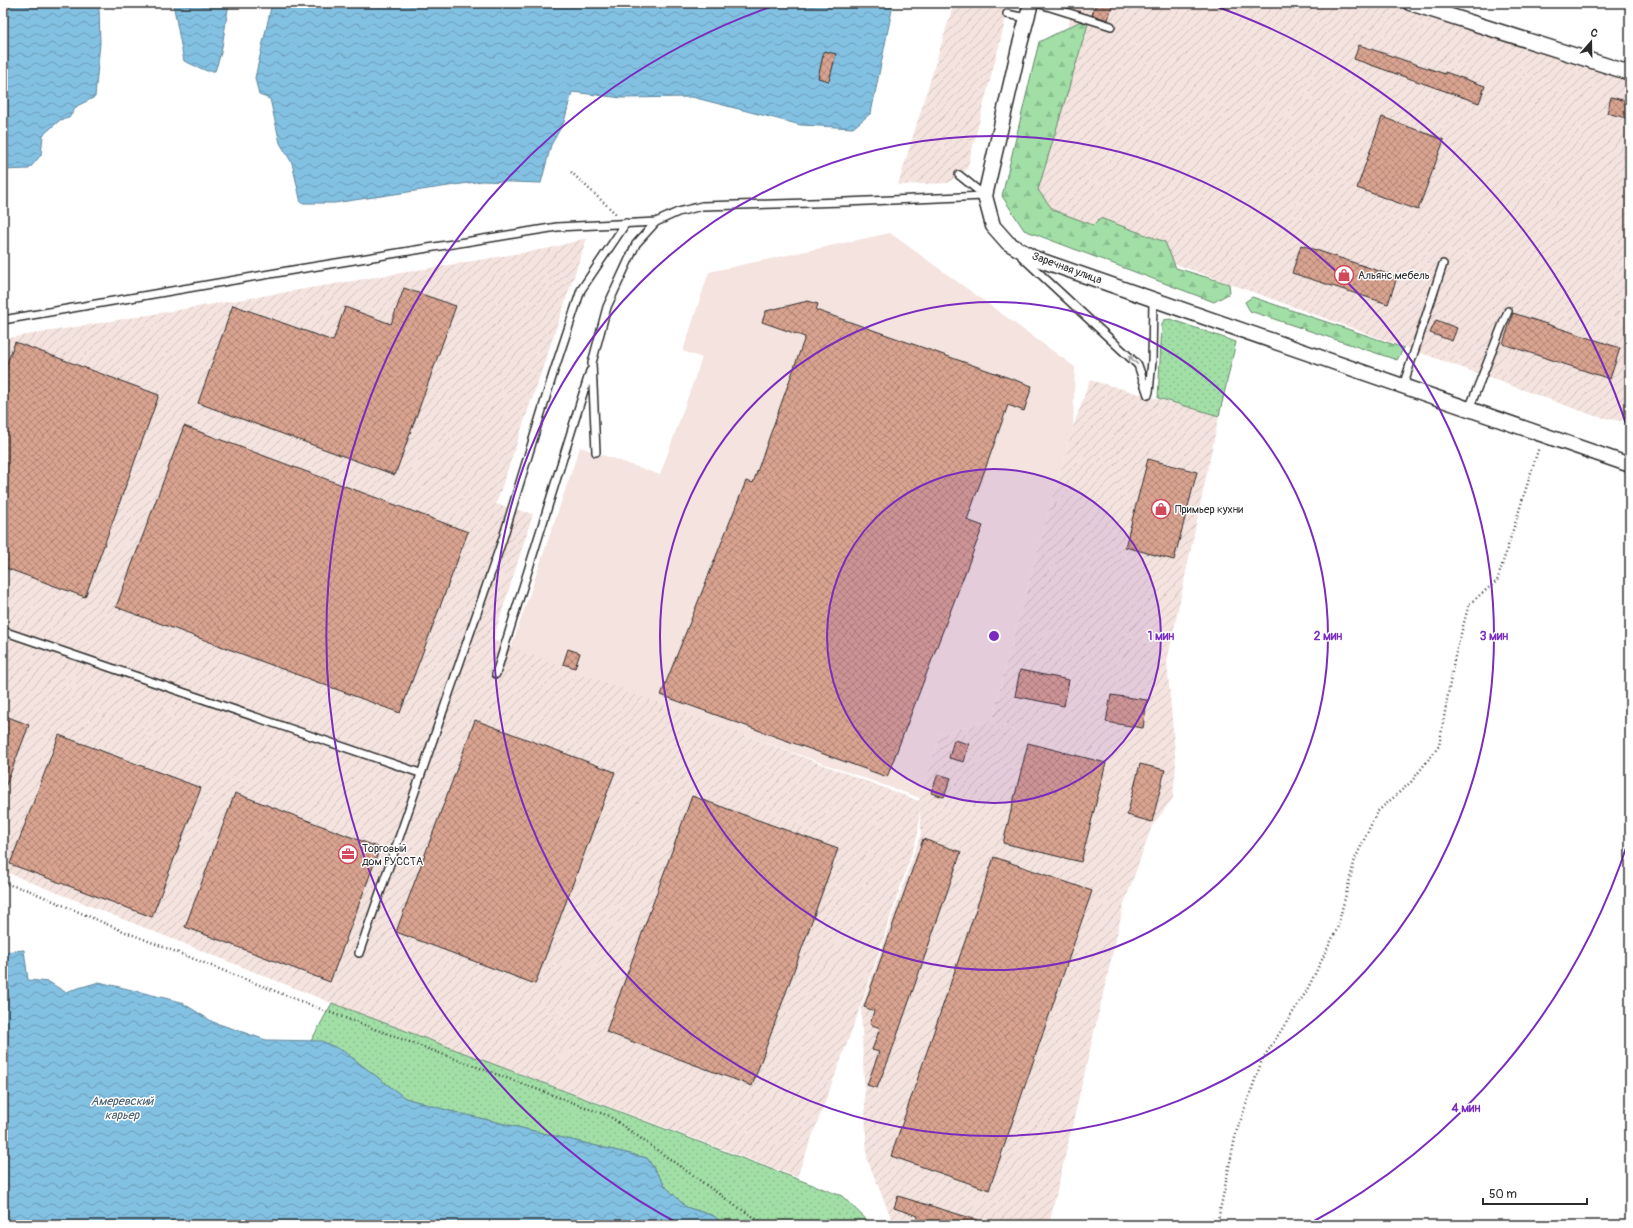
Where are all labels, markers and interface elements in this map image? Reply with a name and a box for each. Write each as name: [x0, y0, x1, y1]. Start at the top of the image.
north arrow: [1571, 22, 1611, 62]
text: С: [1589, 26, 1600, 40]
street label: Заречная улица: [1030, 249, 1104, 287]
shop icon: Альянс мебель: [1333, 264, 1355, 286]
place label: Альянс мебель: [1358, 269, 1430, 282]
one-way arrow: [1128, 356, 1138, 365]
shop icon: Примьер кухни: [1150, 498, 1172, 520]
place label: Примьер кухни: [1175, 503, 1243, 516]
centre of rings: [987, 629, 1001, 643]
text: 1 мин: [1148, 629, 1174, 644]
text: 2 мин: [1314, 629, 1342, 644]
text: 3 мин: [1480, 629, 1508, 644]
place label: Торговый дом РУССТА: [362, 842, 423, 868]
office icon: Торговый дом РУССТА: [337, 843, 359, 865]
water label: Амеревский карьер: [91, 1094, 154, 1123]
text: 4 мин: [1451, 1101, 1480, 1116]
scale bar: [1483, 1180, 1587, 1206]
text: 50 m: [1489, 1187, 1517, 1202]

